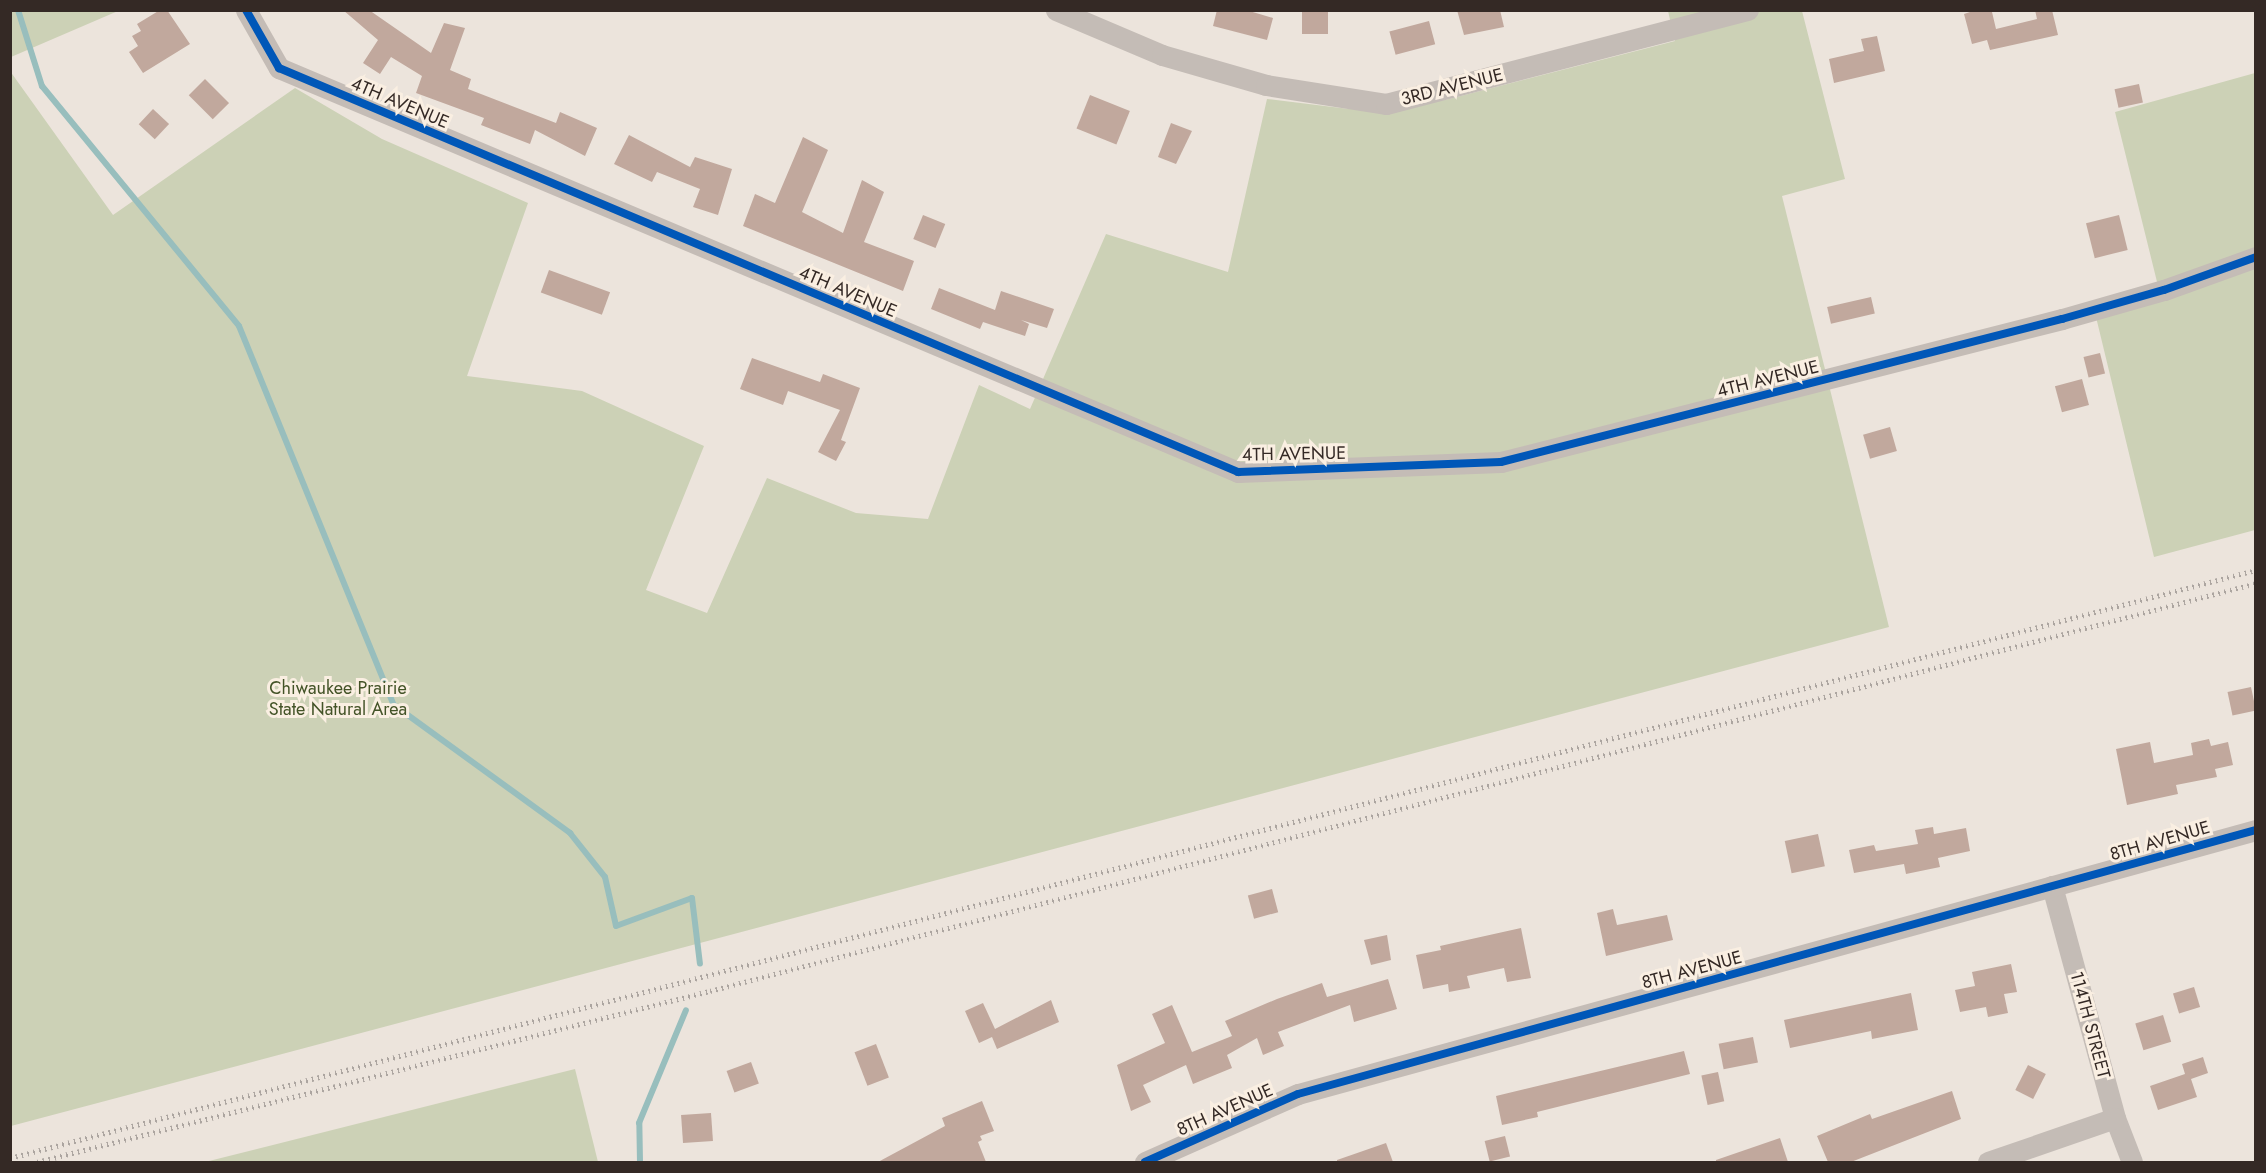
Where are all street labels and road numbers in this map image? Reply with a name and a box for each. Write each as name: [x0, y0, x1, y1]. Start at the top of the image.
street label: 3RD AVENUE: [1399, 64, 1505, 110]
street label: 4TH AVENUE: [348, 73, 452, 133]
street label: 4TH AVENUE: [796, 262, 900, 322]
street label: 4TH AVENUE: [1715, 356, 1821, 402]
street label: 4TH AVENUE: [1242, 442, 1346, 466]
street label: 8TH AVENUE: [2108, 816, 2212, 866]
street label: 8TH AVENUE: [1640, 946, 1744, 994]
street label: 114TH STREET: [2065, 969, 2115, 1081]
street label: 8TH AVENUE: [1174, 1079, 1276, 1141]

